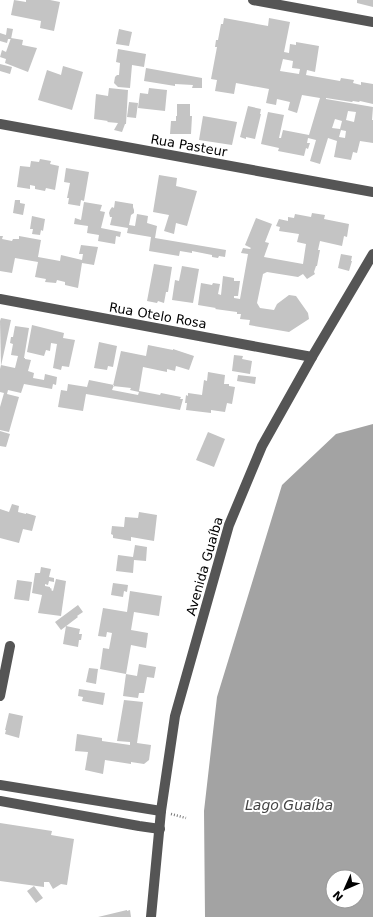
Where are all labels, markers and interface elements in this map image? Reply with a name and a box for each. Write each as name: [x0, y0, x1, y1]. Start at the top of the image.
street label: Rua Pasteur: [149, 131, 229, 160]
street label: Rua Otelo Rosa: [108, 300, 208, 331]
street label: Avenida Guaíba: [183, 515, 226, 617]
water label: Lago Guaíba: [245, 797, 333, 813]
north arrow: [325, 869, 365, 909]
text: N: [330, 888, 346, 904]

